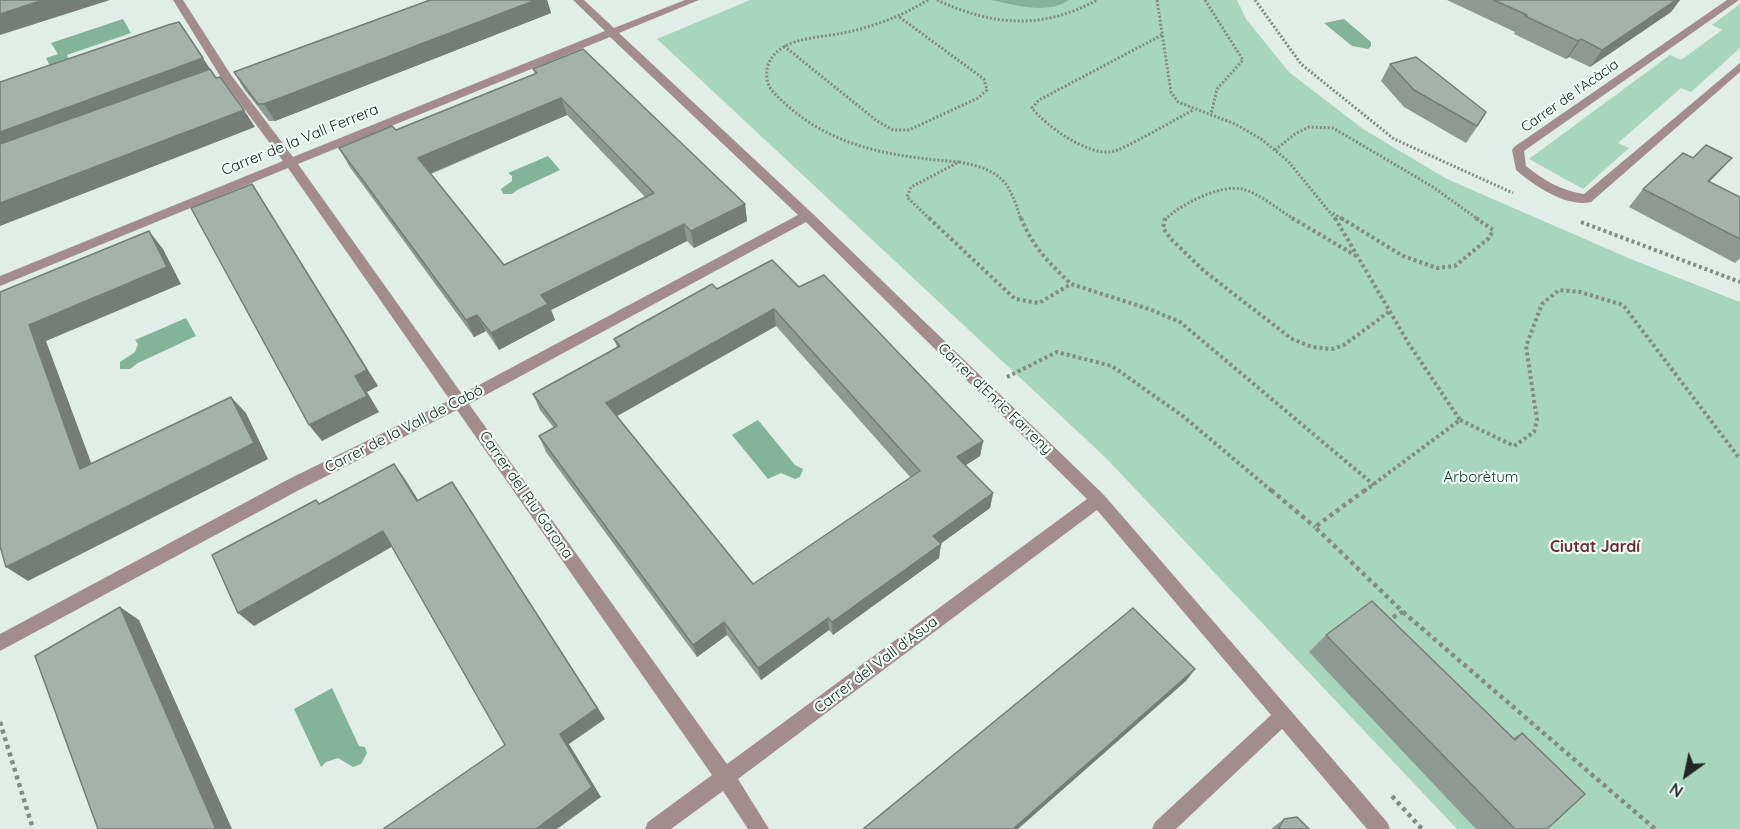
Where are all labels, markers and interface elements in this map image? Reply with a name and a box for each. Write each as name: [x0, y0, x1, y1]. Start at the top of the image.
street label: Carrer de l'Acàcia: [1518, 56, 1622, 136]
street label: Carrer de la Vall Ferrera: [219, 100, 381, 180]
street label: Carrer d'Enric Farreny: [934, 340, 1056, 458]
street label: Carrer de la Vall de Cabó: [322, 381, 486, 477]
street label: Carrer del Riu Garona: [475, 428, 577, 562]
park label: Arborètum: [1444, 468, 1518, 486]
district label: Ciutat Jardí: [1550, 537, 1640, 557]
street label: Carrer del Vall d'Asua: [811, 613, 941, 717]
north arrow: [1656, 745, 1716, 805]
text: N: [1666, 779, 1687, 802]

